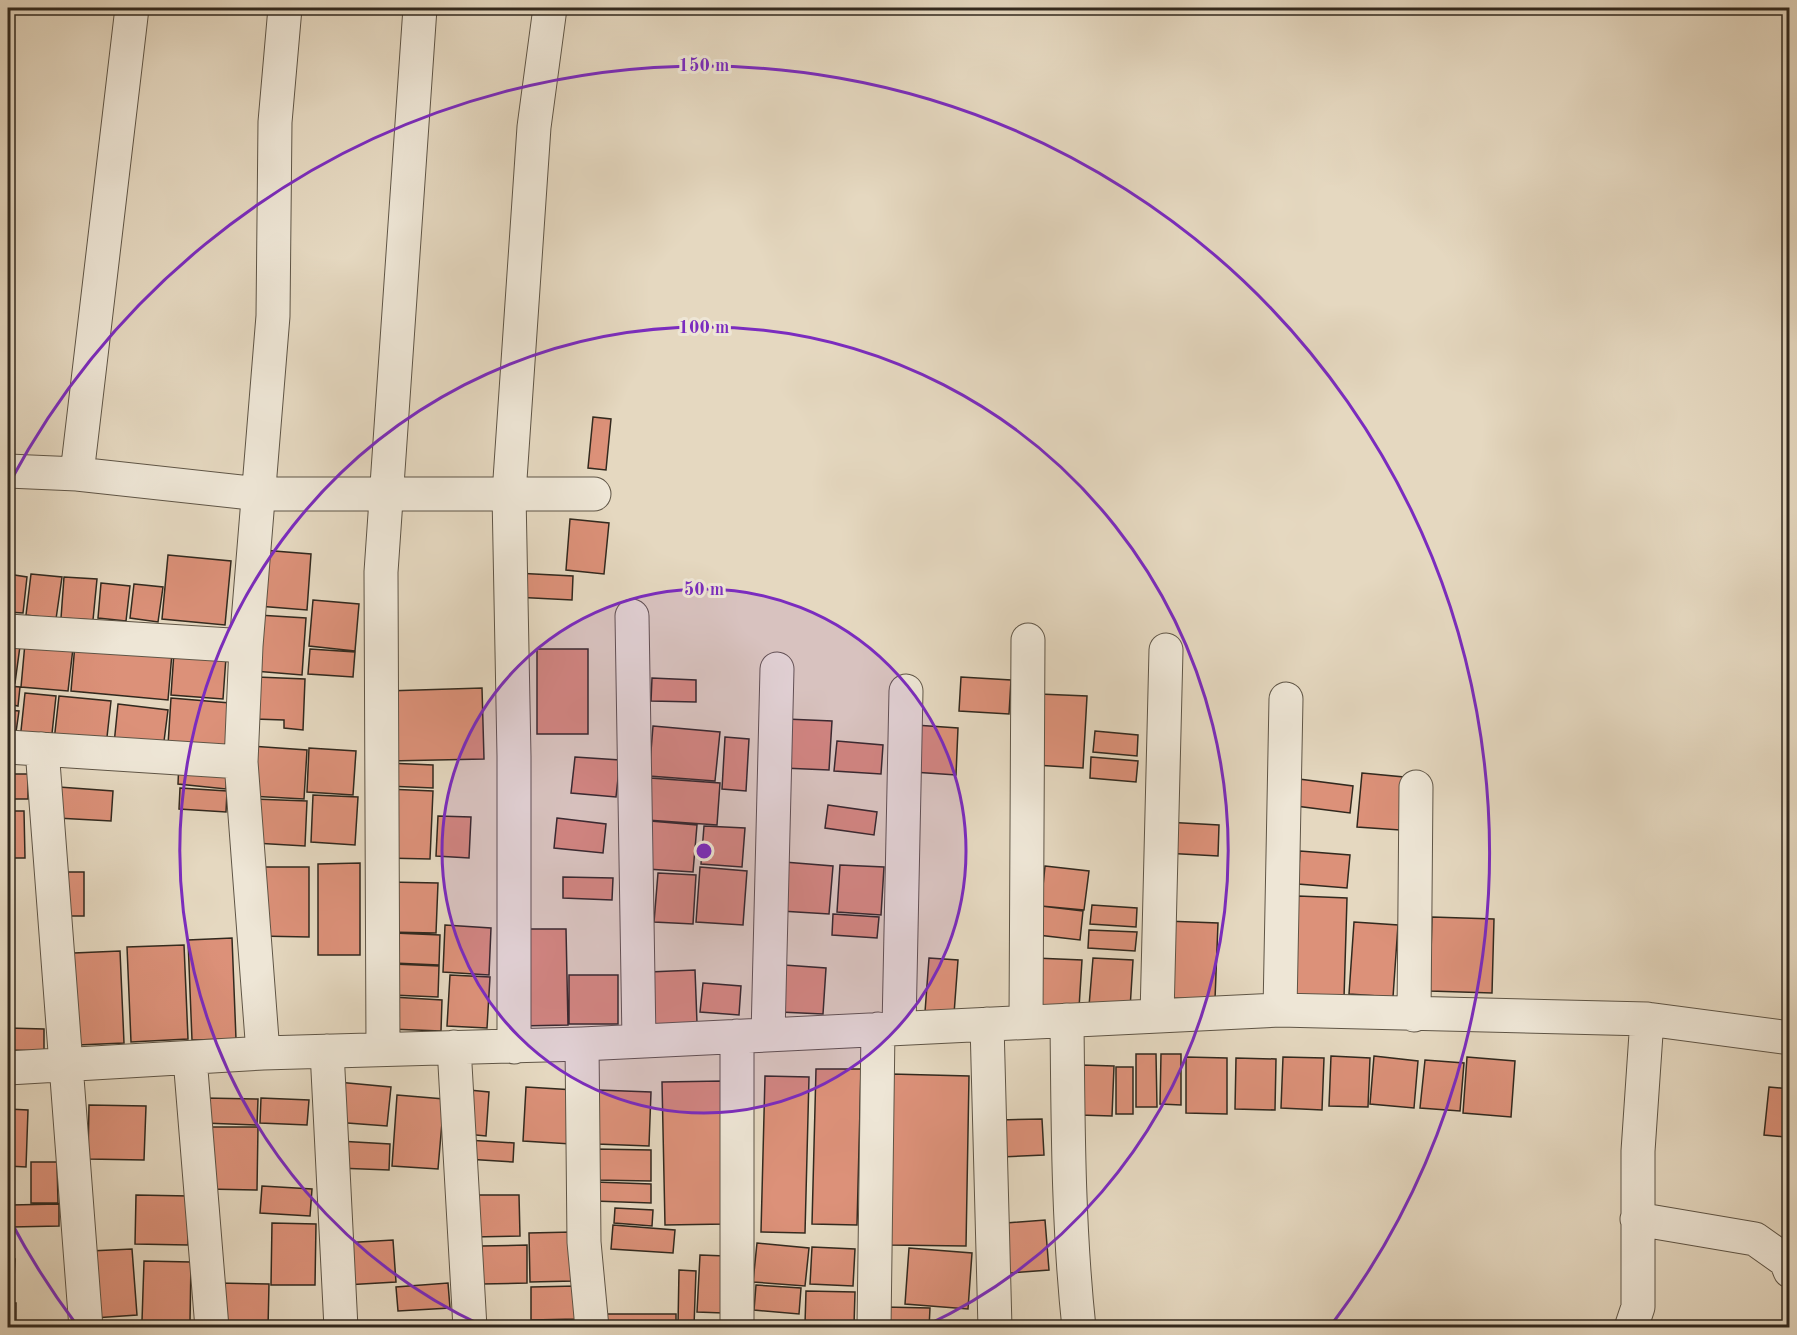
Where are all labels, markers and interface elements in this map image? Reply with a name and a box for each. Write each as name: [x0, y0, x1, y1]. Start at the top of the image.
text: 150 m: [679, 57, 729, 75]
text: 100 m: [679, 319, 729, 337]
text: 50 m: [684, 581, 724, 599]
centre of rings: [694, 841, 714, 861]

